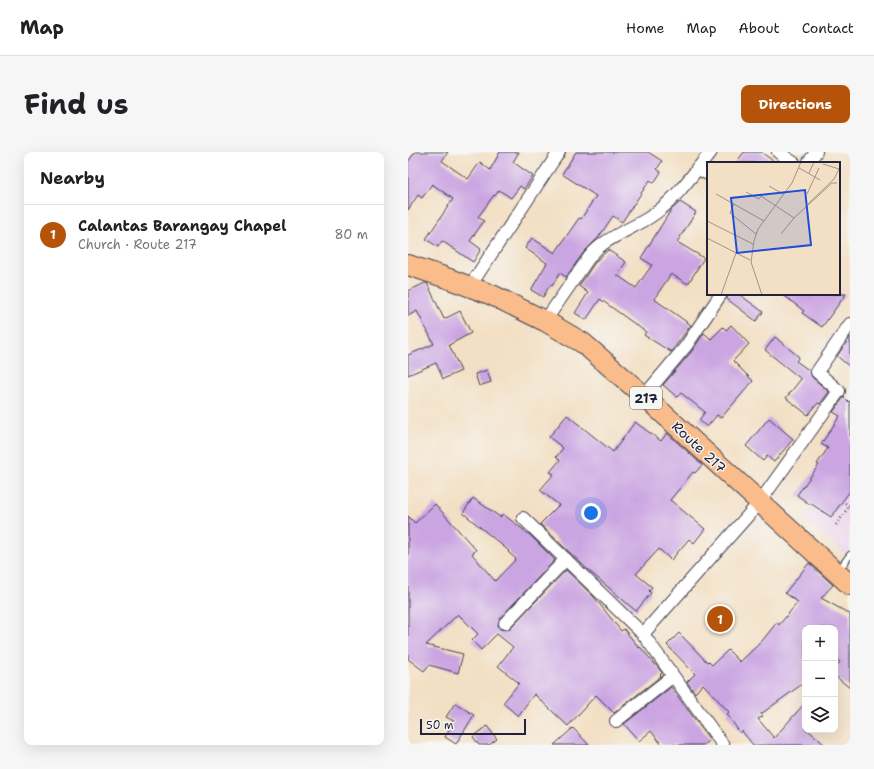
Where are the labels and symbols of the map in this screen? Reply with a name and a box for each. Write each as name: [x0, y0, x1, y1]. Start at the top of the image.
inset map: [707, 162, 840, 295]
road number: 217: [630, 387, 662, 409]
street label: Route 217: [668, 417, 730, 477]
your location: [581, 503, 601, 523]
pin: 1: [707, 604, 733, 634]
scale bar: [420, 717, 526, 736]

